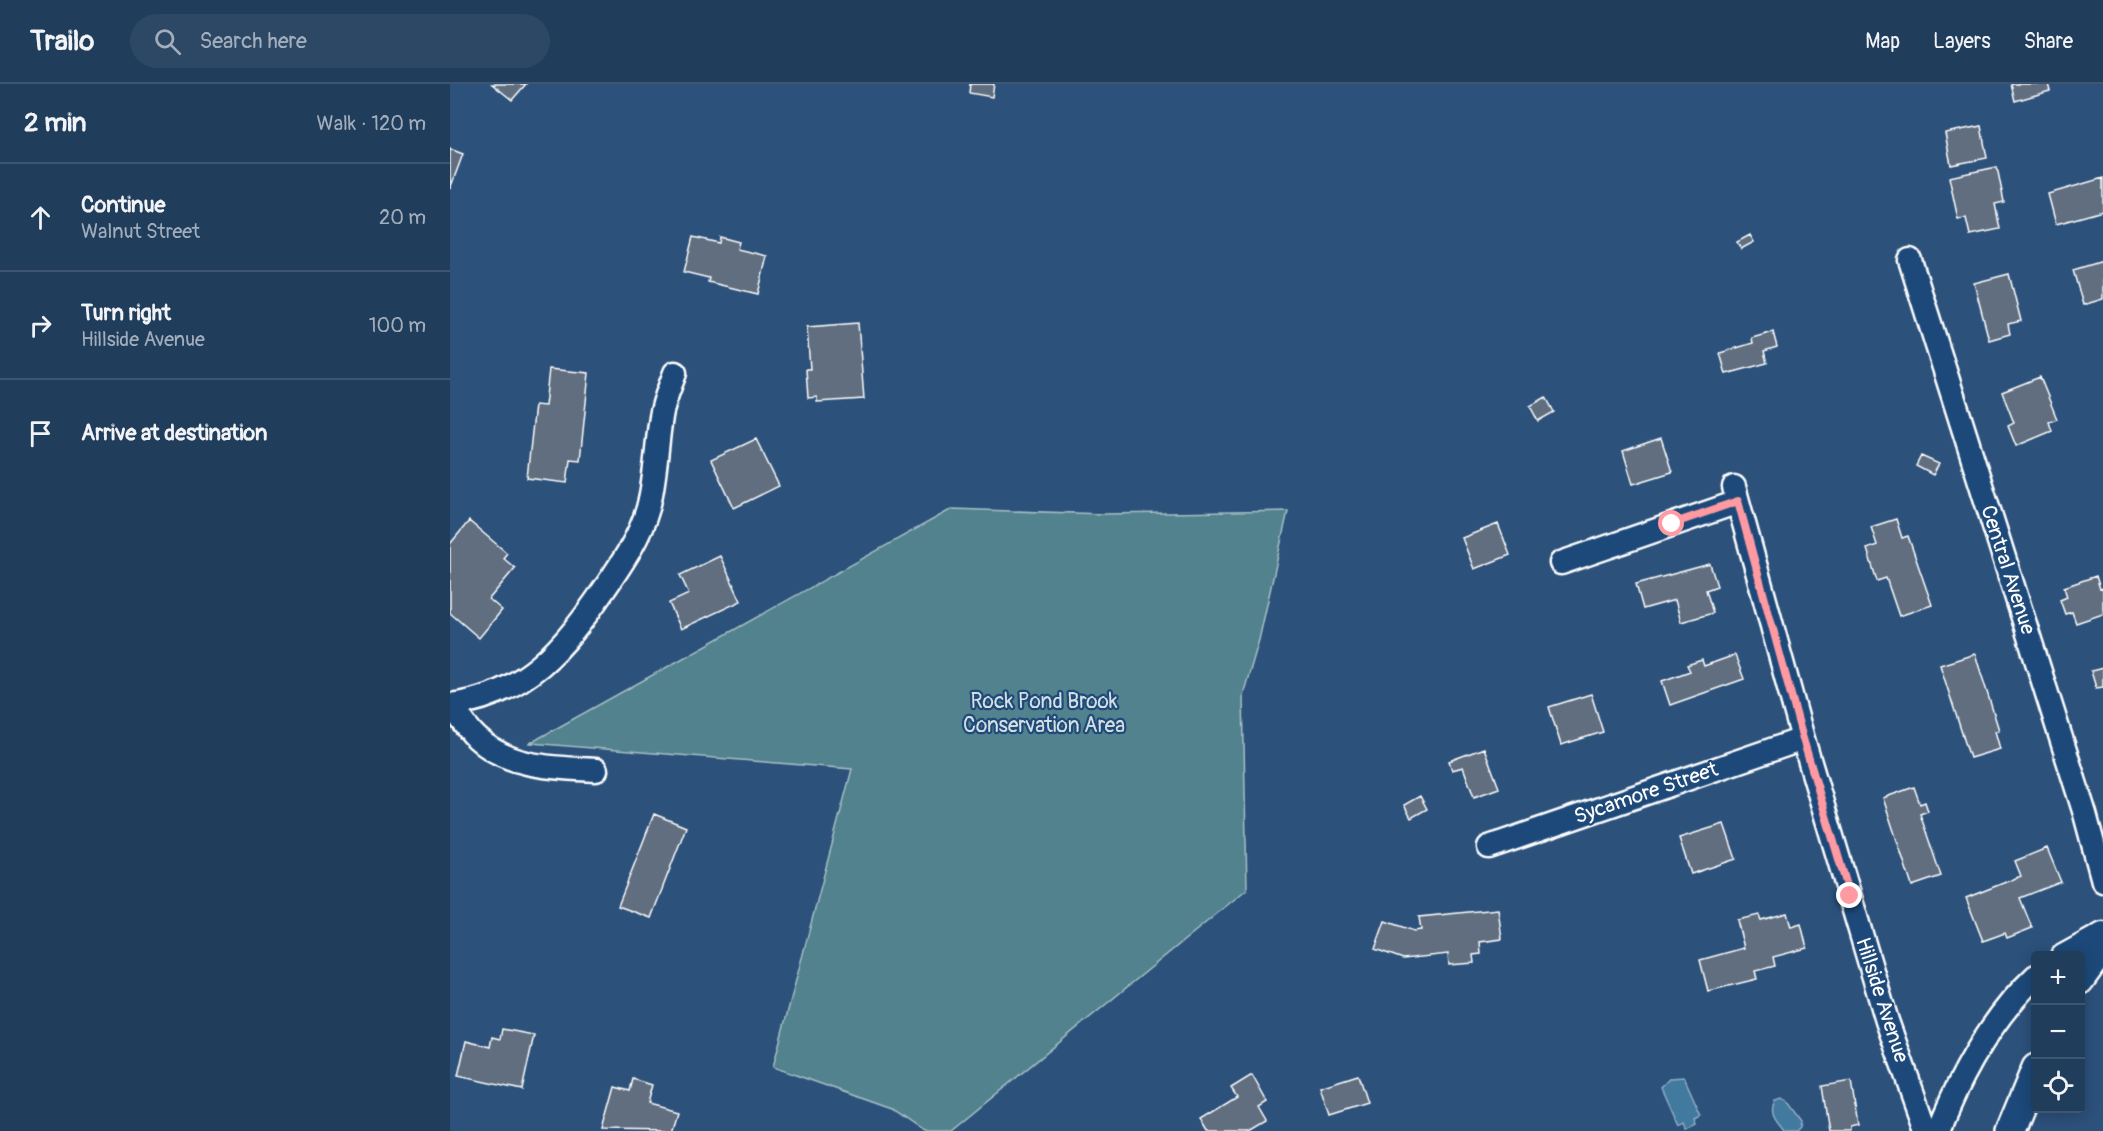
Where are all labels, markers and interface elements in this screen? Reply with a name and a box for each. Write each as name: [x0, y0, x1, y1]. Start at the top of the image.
search box: [130, 14, 550, 68]
text: Trailo: [30, 24, 94, 59]
icon: search: [151, 25, 184, 58]
text: Search here: [199, 27, 307, 55]
text: Map: [1865, 28, 1900, 55]
text: Layers: [1933, 28, 1991, 55]
text: Share: [2024, 28, 2073, 55]
text: 2 min: [24, 107, 86, 139]
text: Walk · 120 m: [317, 111, 426, 136]
text: Continue: [81, 191, 165, 219]
icon: ahead: [24, 201, 57, 234]
text: 20 m: [379, 205, 426, 230]
text: Walnut Street: [81, 219, 200, 244]
text: Turn right: [81, 299, 171, 327]
icon: right: [24, 309, 57, 342]
text: 100 m: [369, 313, 426, 338]
text: Hillside Avenue: [81, 327, 205, 352]
icon: arrive: [24, 417, 57, 450]
text: Arrive at destination: [81, 419, 267, 447]
street label: Central Avenue: [1974, 502, 2042, 639]
route start: [1658, 510, 1684, 536]
park label: Rock Pond Brook Conservation Area: [963, 688, 1125, 739]
street label: Sycamore Street: [1570, 756, 1722, 830]
route end: [1836, 882, 1862, 908]
street label: Hillside Avenue: [1849, 934, 1915, 1067]
map controls: [2031, 951, 2085, 1113]
button: +: [2031, 951, 2085, 1005]
button: −: [2031, 1005, 2085, 1059]
button: locate: [2031, 1059, 2085, 1113]

